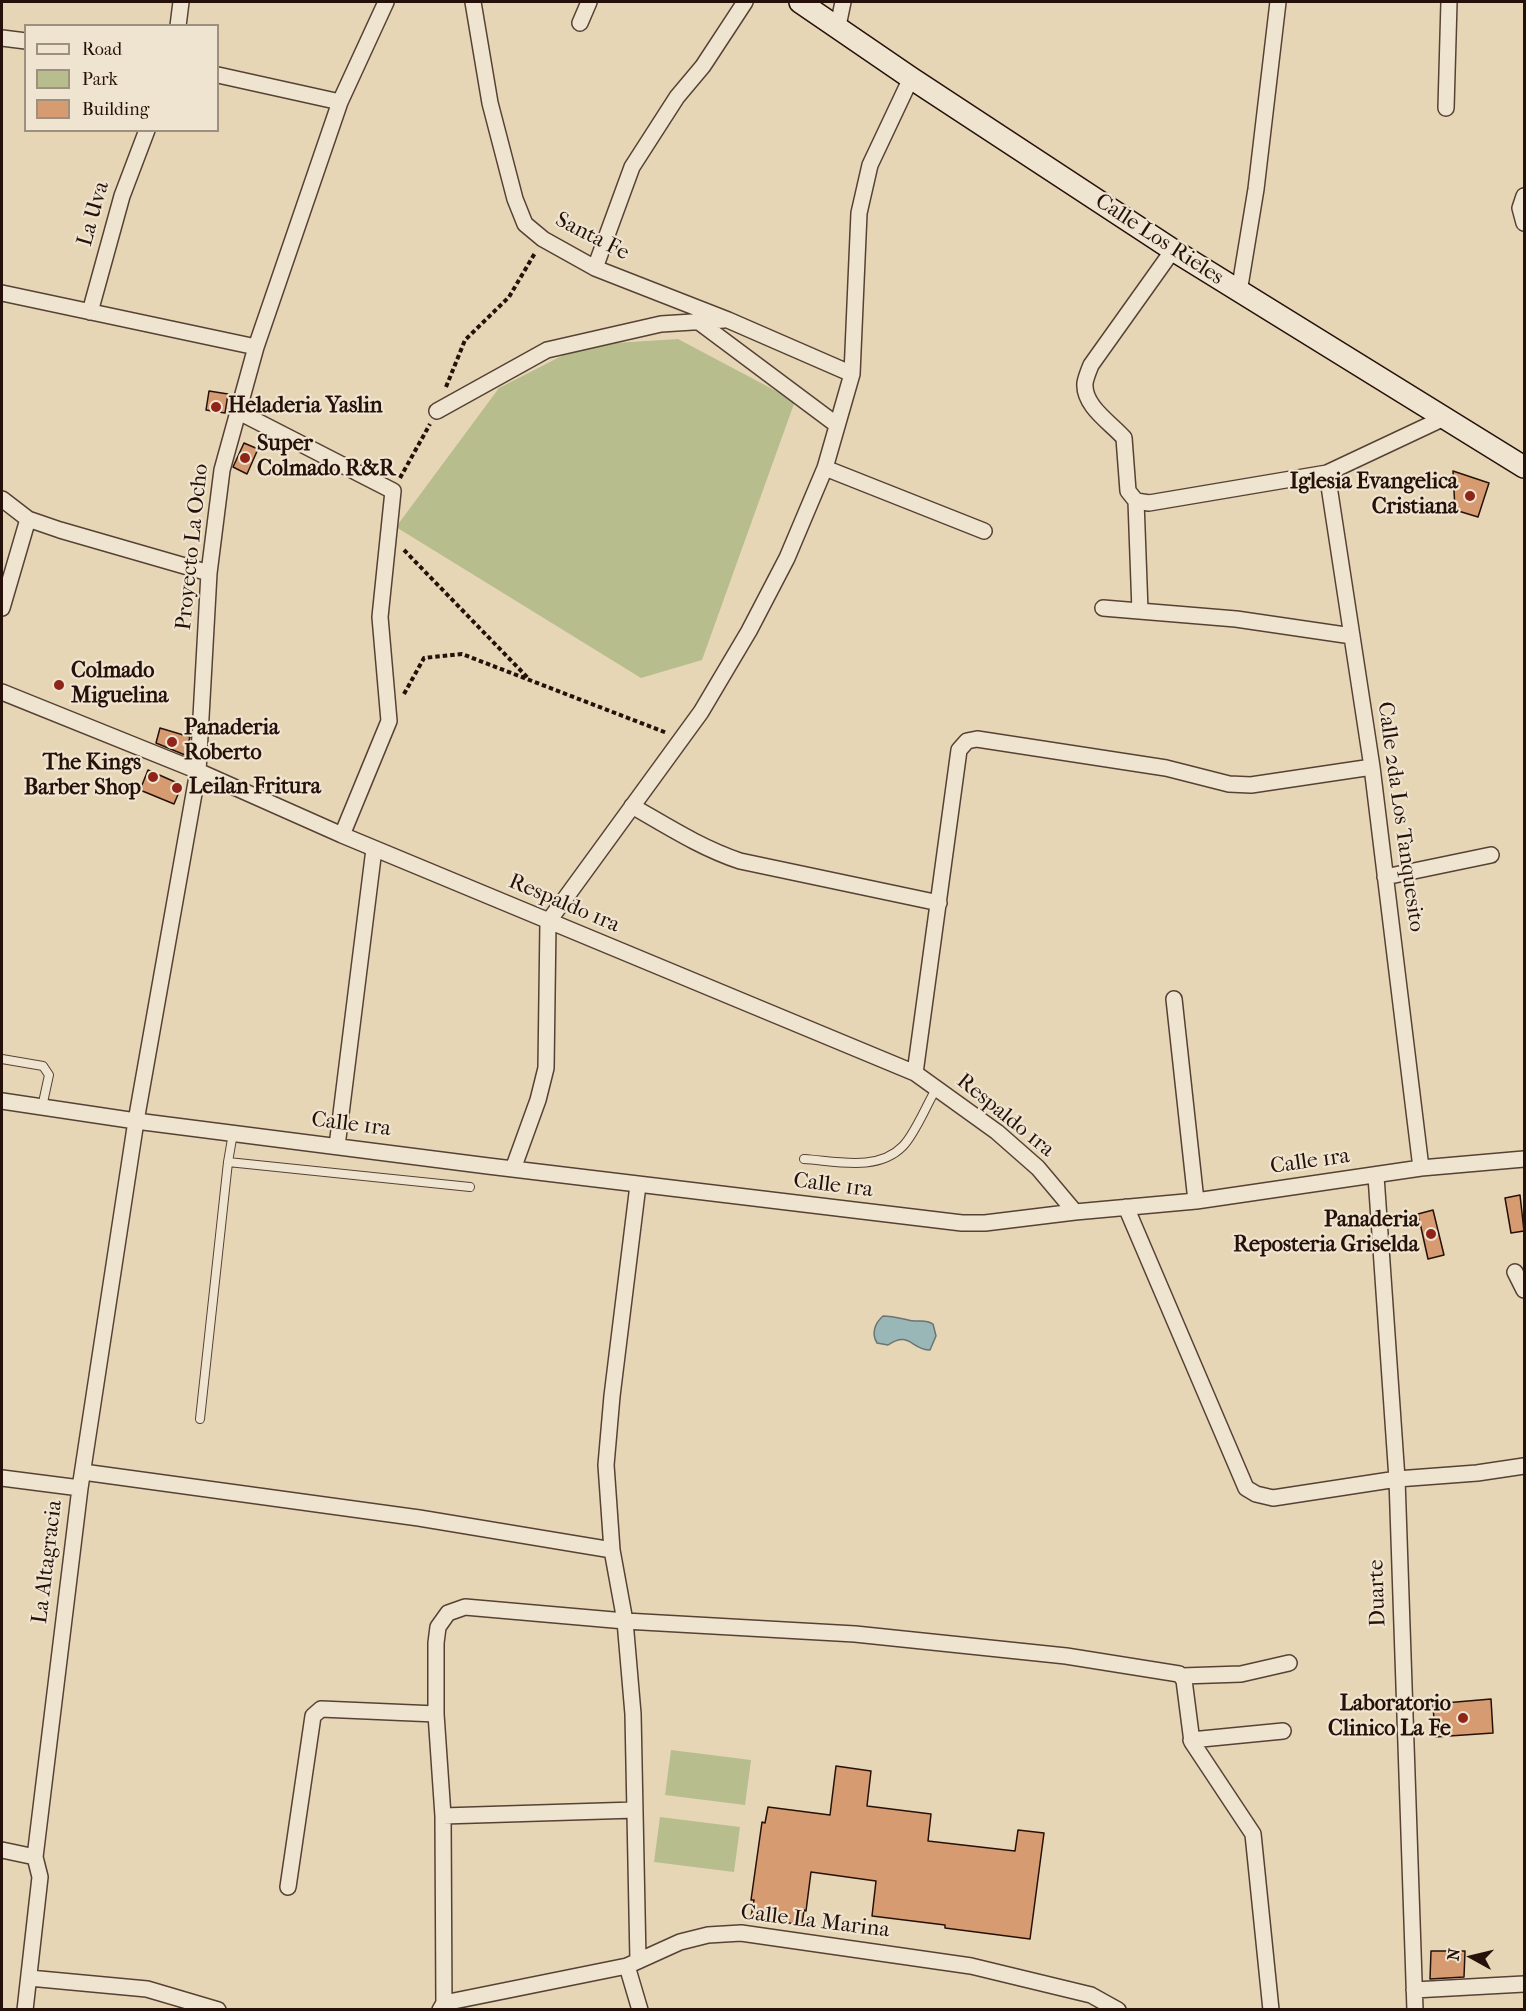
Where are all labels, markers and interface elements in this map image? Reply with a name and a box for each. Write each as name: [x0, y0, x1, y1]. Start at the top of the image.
legend: [24, 24, 219, 132]
text: Road: [82, 39, 122, 60]
text: Park: [82, 69, 118, 90]
text: Building: [82, 99, 149, 120]
street label: La Uva: [72, 179, 116, 249]
street label: Calle Los Rieles: [1090, 189, 1228, 291]
street label: Santa Fe: [551, 207, 633, 267]
place label: Heladeria Yaslin: [228, 394, 383, 420]
marker: Heladeria Yaslin: [209, 400, 223, 414]
place label: Super Colmado R&R: [257, 432, 395, 484]
marker: Super Colmado R&R: [238, 451, 252, 465]
street label: Proyecto La Ocho: [171, 462, 215, 632]
place label: Iglesia Evangelica Cristiana: [1290, 470, 1458, 522]
marker: Iglesia Evangelica Cristiana: [1463, 489, 1477, 503]
place label: Colmado Miguelina: [71, 659, 168, 710]
marker: Colmado Miguelina: [52, 678, 66, 692]
street label: Calle 2da Los Tanquesito: [1371, 700, 1429, 934]
place label: Panaderia Roberto: [184, 716, 279, 768]
marker: Panaderia Roberto: [165, 735, 179, 749]
place label: The Kings Barber Shop: [24, 751, 141, 802]
marker: The Kings Barber Shop: [146, 770, 160, 784]
place label: Leilan Fritura: [189, 775, 321, 801]
marker: Leilan Fritura: [170, 781, 184, 795]
street label: Respaldo 1ra: [505, 869, 623, 939]
street label: Respaldo 1ra: [951, 1069, 1059, 1163]
street label: Calle 1ra: [310, 1107, 392, 1143]
street label: Calle 1ra: [1269, 1143, 1351, 1181]
street label: Calle 1ra: [792, 1168, 874, 1204]
place label: Panaderia Reposteria Griselda: [1233, 1208, 1419, 1260]
marker: Panaderia Reposteria Griselda: [1424, 1227, 1438, 1241]
street label: La Altagracia: [27, 1499, 69, 1625]
street label: Duarte: [1364, 1559, 1392, 1627]
place label: Laboratorio Clinico La Fe: [1328, 1692, 1451, 1744]
marker: Laboratorio Clinico La Fe: [1456, 1711, 1470, 1725]
street label: Calle La Marina: [739, 1900, 891, 1944]
north arrow: [1442, 1927, 1502, 1987]
text: N: [1443, 1947, 1464, 1962]

